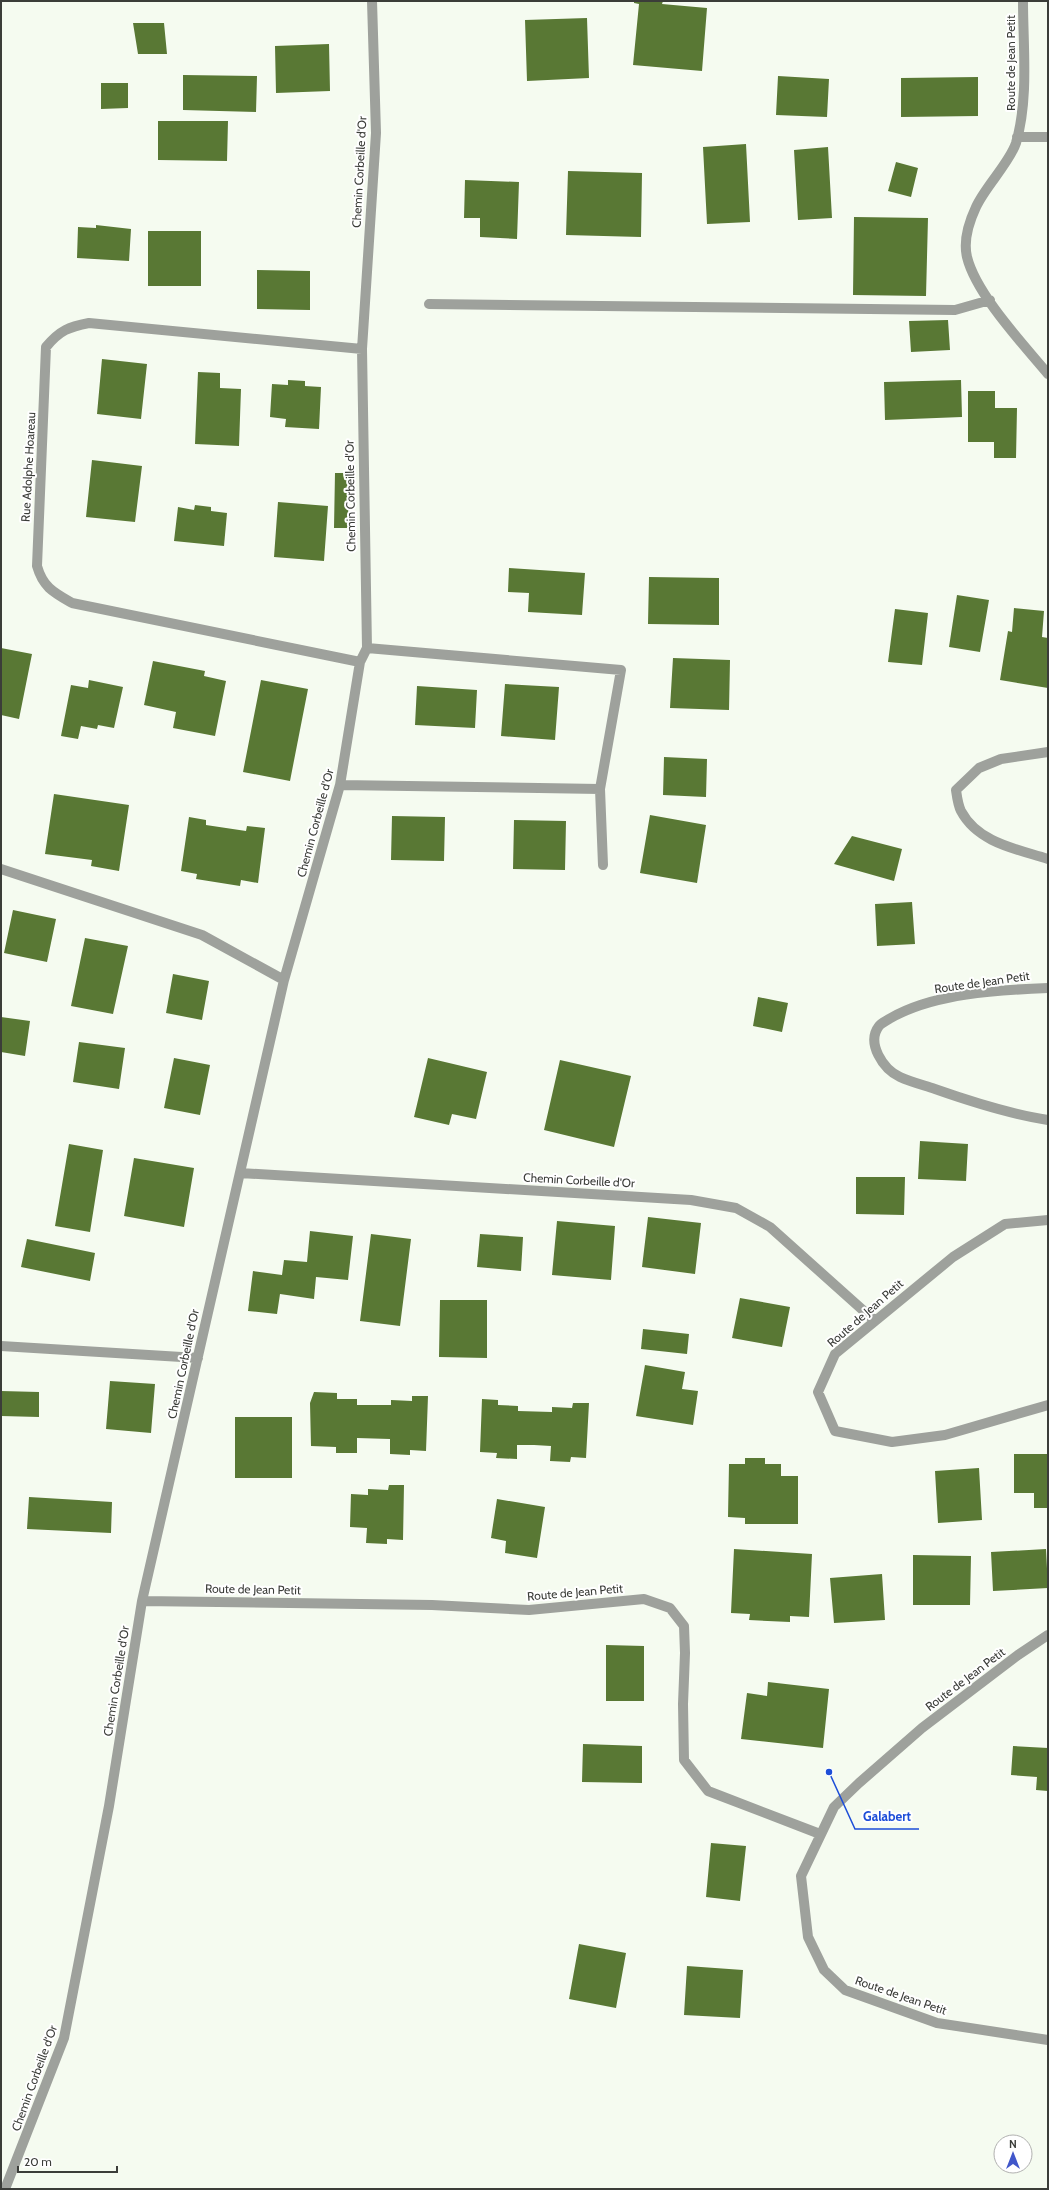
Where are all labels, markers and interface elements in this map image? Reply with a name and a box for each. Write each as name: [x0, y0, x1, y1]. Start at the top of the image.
street label: Route de Jean Petit: [1003, 15, 1018, 111]
street label: Chemin Corbeille d'Or: [349, 116, 369, 228]
street label: Rue Adolphe Hoareau: [18, 412, 38, 522]
street label: Chemin Corbeille d'Or: [342, 440, 358, 552]
street label: Chemin Corbeille d'Or: [293, 767, 337, 879]
street label: Route de Jean Petit: [933, 968, 1031, 996]
street label: Chemin Corbeille d'Or: [523, 1170, 635, 1190]
street label: Route de Jean Petit: [824, 1276, 906, 1350]
street label: Chemin Corbeille d'Or: [164, 1308, 202, 1420]
street label: Route de Jean Petit: [527, 1580, 623, 1604]
street label: Route de Jean Petit: [205, 1581, 301, 1597]
street label: Chemin Corbeille d'Or: [100, 1625, 132, 1737]
street label: Route de Jean Petit: [922, 1644, 1008, 1714]
callout: Galabert: [855, 1804, 919, 1829]
text: Galabert: [863, 1808, 911, 1824]
street label: Route de Jean Petit: [853, 1972, 949, 2018]
street label: Chemin Corbeille d'Or: [8, 2023, 60, 2133]
north arrow: [993, 2134, 1033, 2174]
text: N: [1009, 2137, 1017, 2151]
scale bar: [18, 2148, 117, 2174]
text: 20 m: [24, 2154, 52, 2169]

